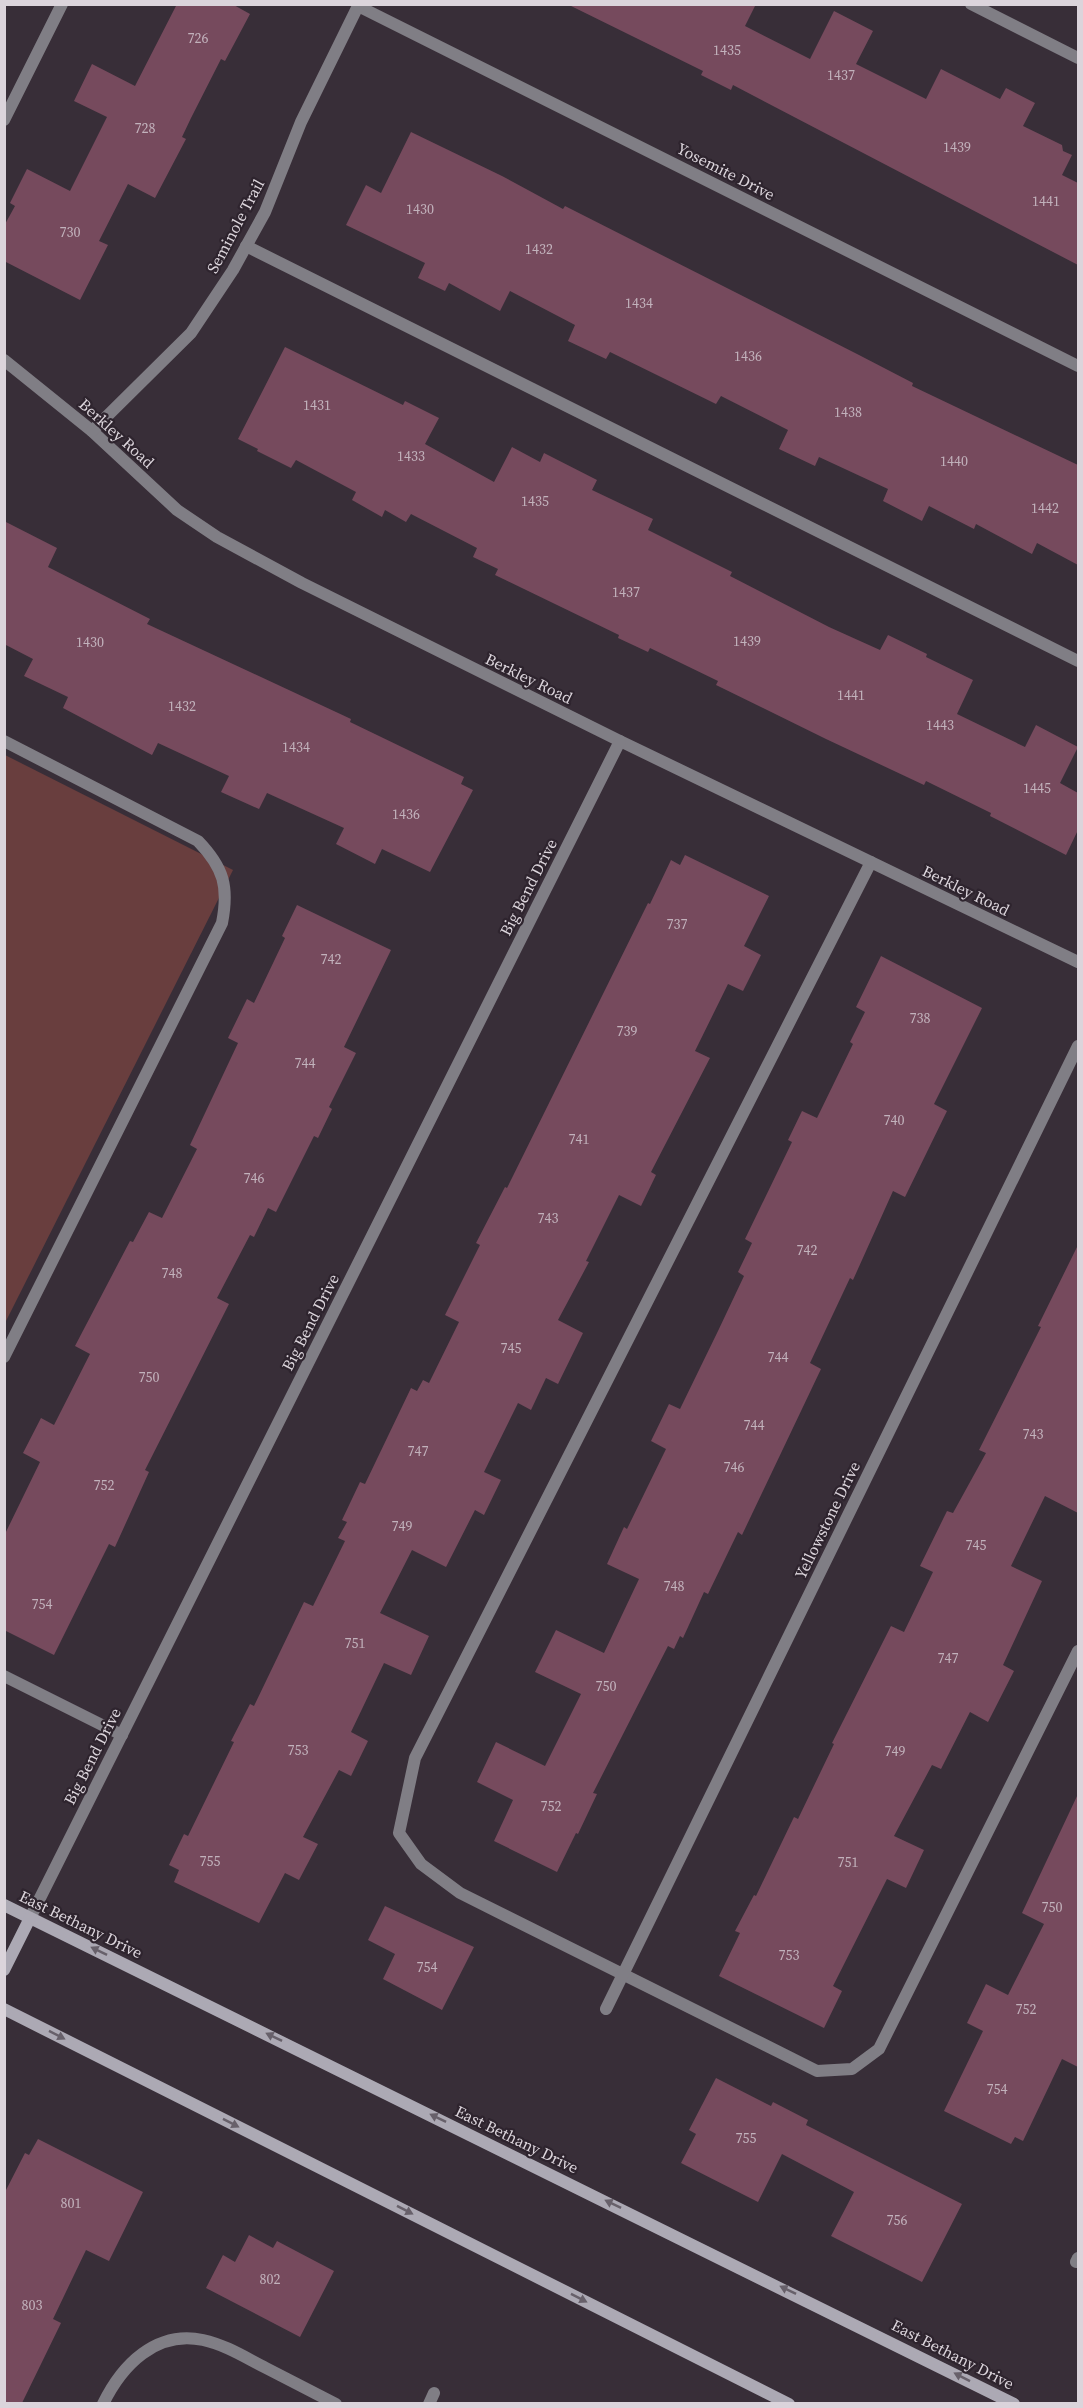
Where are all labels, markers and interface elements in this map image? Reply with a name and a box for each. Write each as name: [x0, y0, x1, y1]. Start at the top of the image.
house number: 726: [188, 28, 209, 48]
house number: 1435: [713, 40, 741, 60]
house number: 1437: [827, 65, 855, 85]
house number: 728: [135, 118, 156, 138]
street label: Yosemite Drive: [673, 137, 779, 205]
house number: 1439: [943, 137, 971, 157]
street label: Seminole Trail: [201, 175, 269, 277]
house number: 1441: [1032, 191, 1060, 211]
house number: 1430: [406, 199, 434, 219]
house number: 730: [60, 222, 81, 242]
house number: 1432: [525, 239, 553, 259]
house number: 1434: [625, 293, 653, 313]
house number: 1436: [734, 346, 762, 366]
street label: Berkley Road: [75, 393, 159, 473]
house number: 1431: [303, 395, 331, 415]
house number: 1438: [834, 402, 862, 422]
house number: 1433: [397, 446, 425, 466]
house number: 1440: [940, 451, 968, 471]
house number: 1435: [521, 491, 549, 511]
house number: 1442: [1031, 498, 1059, 518]
house number: 1437: [612, 582, 640, 602]
house number: 1439: [733, 631, 761, 651]
house number: 1430: [76, 632, 104, 652]
street label: Berkley Road: [482, 647, 576, 709]
house number: 1441: [837, 685, 865, 705]
house number: 1432: [168, 696, 196, 716]
house number: 1443: [926, 715, 954, 735]
house number: 1434: [282, 737, 310, 757]
house number: 1445: [1023, 778, 1051, 798]
house number: 1436: [392, 804, 420, 824]
street label: Big Bend Drive: [494, 835, 562, 939]
street label: Berkley Road: [919, 859, 1013, 921]
house number: 737: [667, 914, 688, 934]
house number: 742: [321, 949, 342, 969]
house number: 738: [910, 1008, 931, 1028]
house number: 739: [617, 1021, 638, 1041]
house number: 744: [295, 1053, 316, 1073]
house number: 740: [884, 1110, 905, 1130]
house number: 741: [569, 1129, 590, 1149]
house number: 746: [244, 1168, 265, 1188]
house number: 743: [538, 1208, 559, 1228]
house number: 742: [797, 1240, 818, 1260]
house number: 748: [162, 1263, 183, 1283]
street label: Big Bend Drive: [276, 1270, 344, 1374]
house number: 745: [501, 1338, 522, 1358]
house number: 744: [768, 1347, 789, 1367]
house number: 750: [139, 1367, 160, 1387]
house number: 744: [744, 1415, 765, 1435]
house number: 743: [1023, 1424, 1044, 1444]
house number: 747: [408, 1441, 429, 1461]
house number: 746: [724, 1457, 745, 1477]
street label: Yellowstone Drive: [789, 1458, 865, 1582]
house number: 752: [94, 1475, 115, 1495]
house number: 749: [392, 1516, 413, 1536]
house number: 745: [966, 1535, 987, 1555]
house number: 748: [664, 1576, 685, 1596]
house number: 754: [32, 1594, 53, 1614]
house number: 751: [345, 1633, 366, 1653]
house number: 747: [938, 1648, 959, 1668]
house number: 750: [596, 1676, 617, 1696]
street label: Big Bend Drive: [58, 1704, 126, 1808]
house number: 753: [288, 1740, 309, 1760]
house number: 749: [885, 1741, 906, 1761]
house number: 752: [541, 1796, 562, 1816]
house number: 755: [200, 1851, 221, 1871]
house number: 751: [838, 1852, 859, 1872]
street label: East Bethany Drive: [16, 1885, 146, 1963]
house number: 750: [1042, 1897, 1063, 1917]
house number: 753: [779, 1945, 800, 1965]
one-way arrow: [90, 1947, 107, 1956]
house number: 754: [417, 1957, 438, 1977]
house number: 752: [1016, 1999, 1037, 2019]
one-way arrow: [48, 2030, 65, 2040]
one-way arrow: [265, 2033, 282, 2042]
house number: 754: [987, 2079, 1008, 2099]
street label: East Bethany Drive: [452, 2100, 582, 2178]
one-way arrow: [429, 2113, 446, 2123]
one-way arrow: [223, 2118, 240, 2128]
house number: 755: [736, 2128, 757, 2148]
house number: 801: [61, 2193, 82, 2213]
one-way arrow: [604, 2200, 621, 2209]
one-way arrow: [397, 2206, 414, 2215]
house number: 756: [887, 2210, 908, 2230]
house number: 802: [260, 2269, 281, 2289]
one-way arrow: [779, 2286, 796, 2295]
one-way arrow: [571, 2293, 588, 2303]
house number: 803: [22, 2295, 43, 2315]
street label: East Bethany Drive: [888, 2314, 1018, 2394]
one-way arrow: [954, 2372, 971, 2382]

